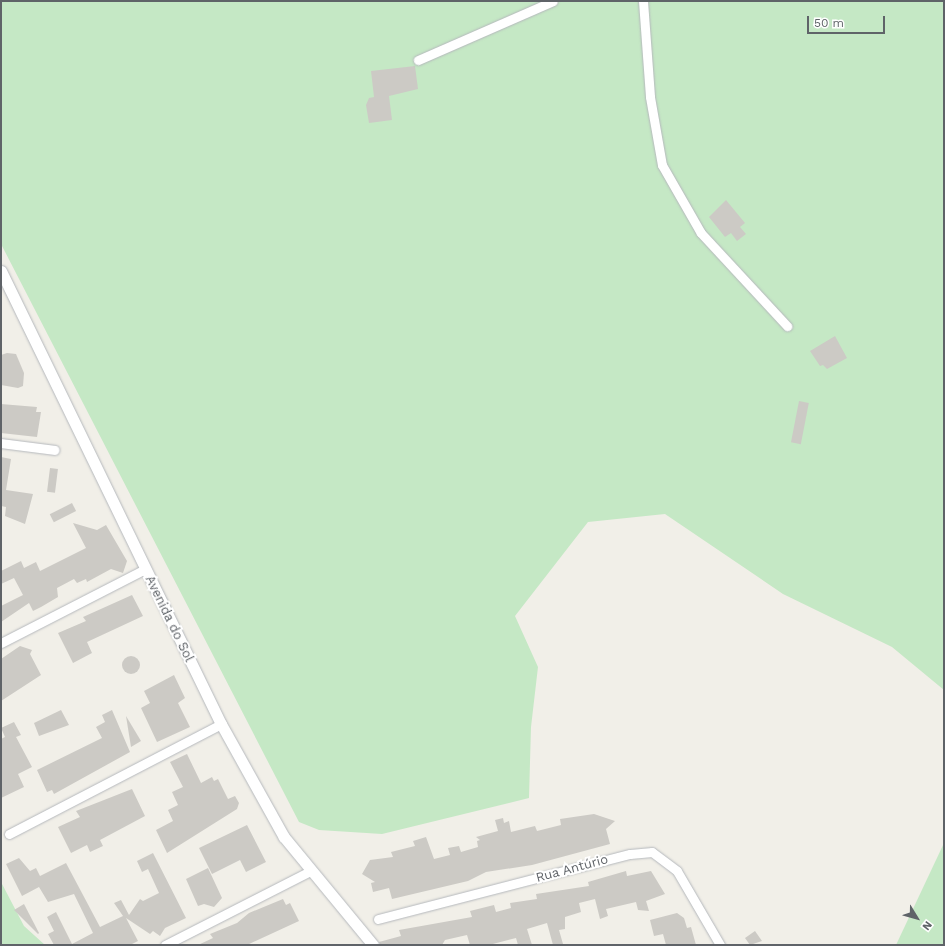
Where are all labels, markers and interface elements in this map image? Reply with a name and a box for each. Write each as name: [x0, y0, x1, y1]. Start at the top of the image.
scale bar: [809, 8, 887, 34]
text: 50 m: [814, 16, 844, 30]
street label: Avenida do Sol: [141, 573, 197, 665]
street label: Rua Antúrio: [534, 852, 610, 886]
north arrow: [897, 898, 937, 938]
text: N: [919, 918, 935, 933]

